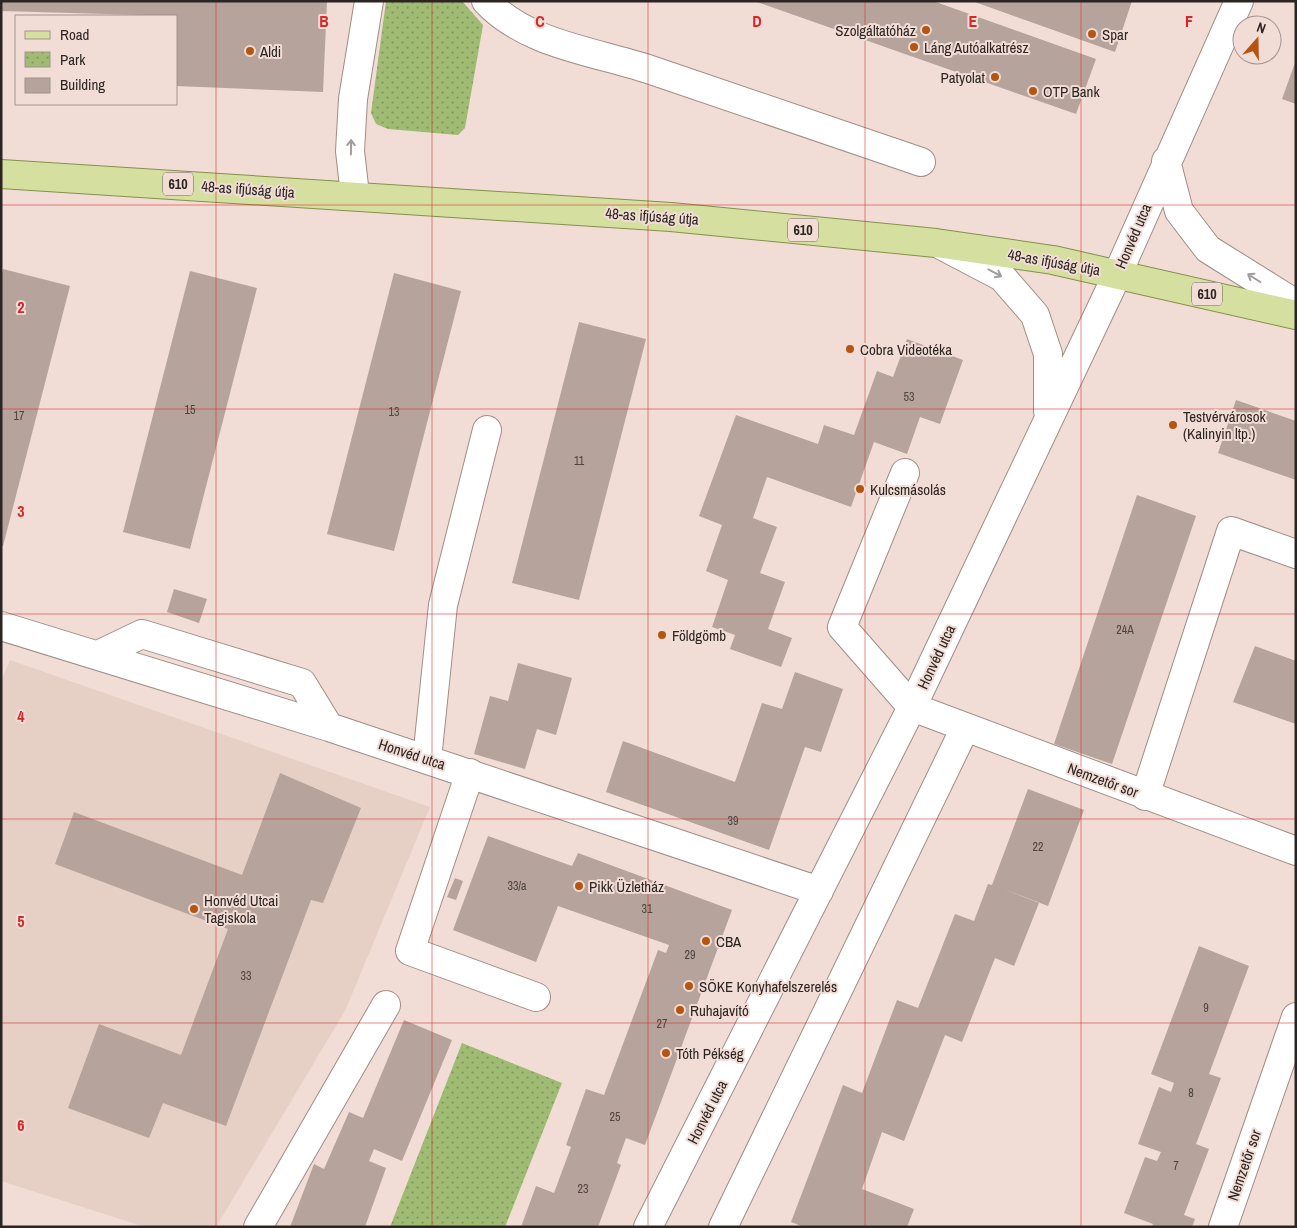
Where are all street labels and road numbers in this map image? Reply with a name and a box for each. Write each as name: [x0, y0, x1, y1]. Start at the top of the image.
road number: 610: [163, 172, 193, 195]
street label: 48-as ifjúság útja: [201, 175, 296, 203]
street label: Honvéd utca: [1110, 200, 1156, 272]
street label: 48-as ifjúság útja: [605, 202, 700, 230]
road number: 610: [788, 218, 818, 242]
street label: 48-as ifjúság útja: [1006, 244, 1102, 281]
road number: 610: [1192, 282, 1222, 306]
street label: Honvéd utca: [912, 621, 960, 693]
street label: Honvéd utca: [376, 733, 448, 775]
street label: Nemzetőr sor: [1065, 758, 1141, 802]
street label: Honvéd utca: [682, 1076, 732, 1148]
street label: Nemzetőr sor: [1222, 1127, 1266, 1203]

